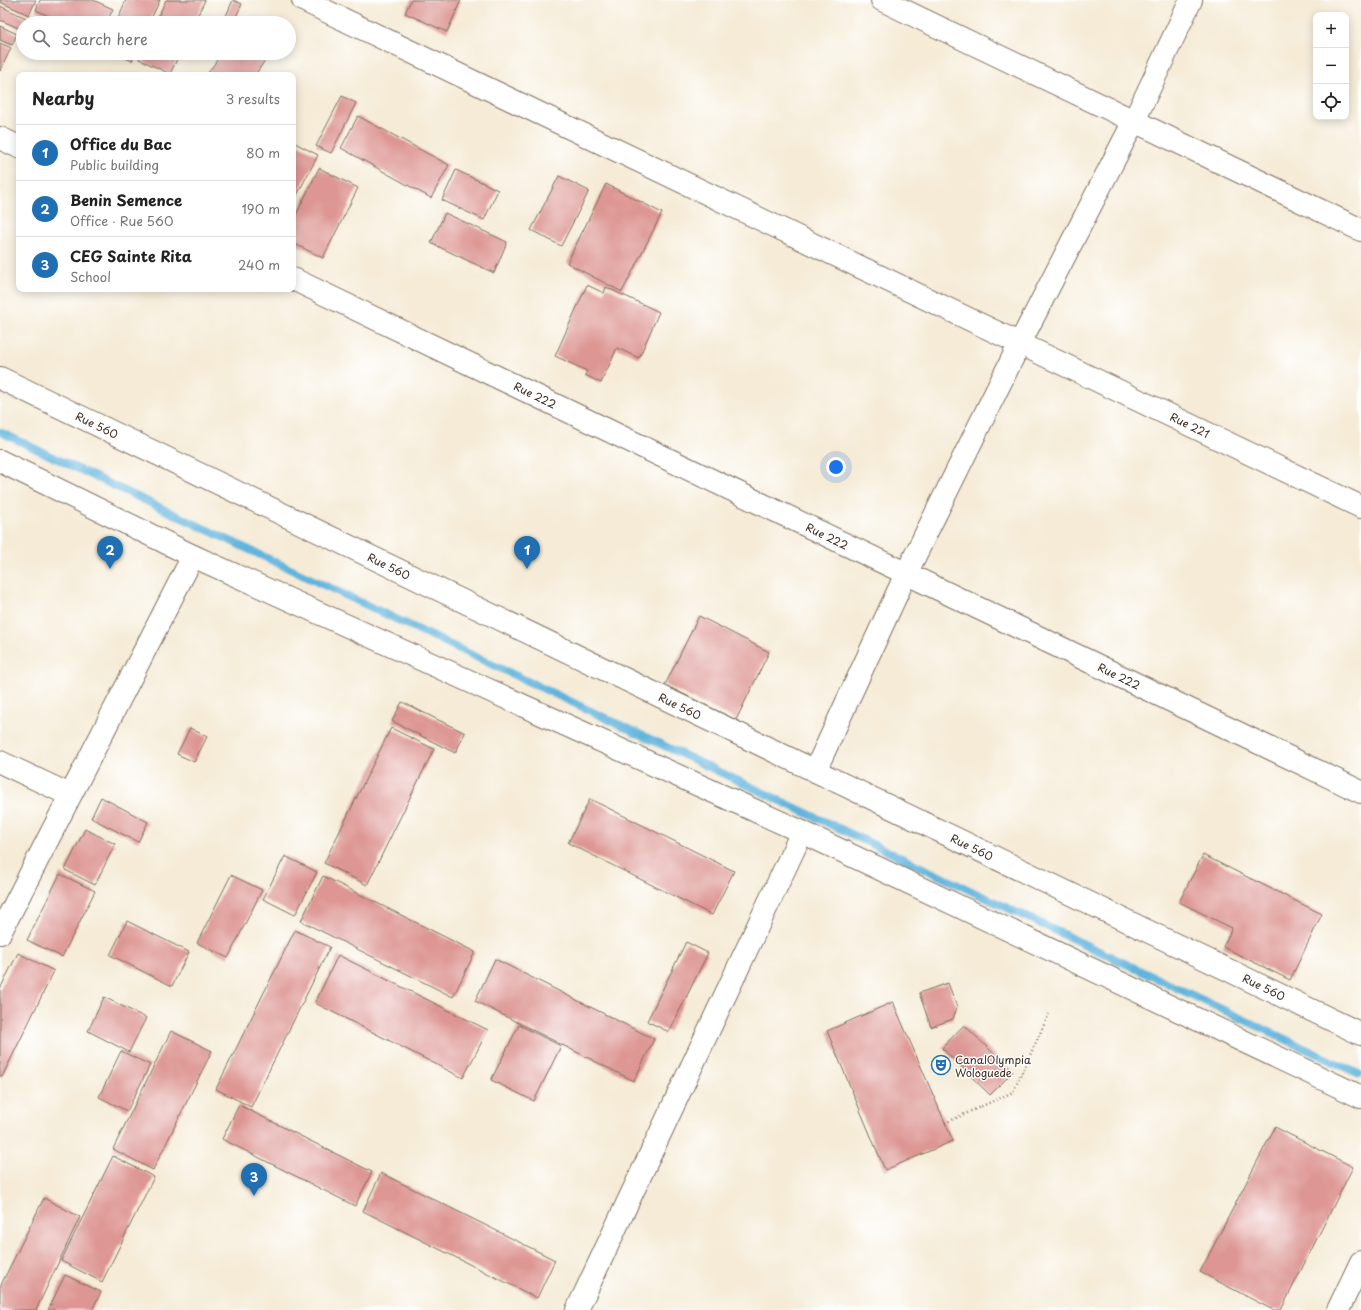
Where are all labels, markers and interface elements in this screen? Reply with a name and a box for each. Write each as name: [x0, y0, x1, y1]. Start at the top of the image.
map controls: [1313, 12, 1349, 120]
button: +: [1313, 12, 1349, 48]
search box: [16, 16, 296, 60]
icon: search: [30, 27, 52, 49]
text: Search here: [62, 27, 148, 50]
button: −: [1313, 48, 1349, 84]
button: locate: [1313, 84, 1349, 120]
text: Nearby: [32, 85, 94, 111]
text: 3 results: [226, 89, 280, 108]
text: Office du Bac: [70, 132, 172, 155]
text: 1: [42, 143, 48, 162]
text: 80 m: [246, 143, 280, 162]
text: Public building: [70, 155, 159, 174]
text: Benin Semence: [70, 188, 182, 211]
text: 2: [40, 199, 50, 218]
text: 190 m: [241, 199, 280, 218]
text: Office · Rue 560: [70, 211, 173, 230]
text: CEG Sainte Rita: [70, 244, 192, 267]
text: 3: [41, 255, 49, 274]
text: 240 m: [238, 255, 280, 274]
text: School: [70, 267, 111, 286]
street label: Rue 222: [511, 377, 559, 413]
street label: Rue 560: [73, 407, 121, 443]
street label: Rue 221: [1167, 408, 1213, 442]
your location: [826, 457, 846, 477]
street label: Rue 222: [803, 518, 851, 554]
pin: 2: [97, 536, 123, 569]
pin: 1: [514, 536, 540, 569]
street label: Rue 560: [365, 548, 413, 584]
street label: Rue 222: [1095, 658, 1143, 694]
street label: Rue 560: [656, 688, 704, 724]
street label: Rue 560: [948, 829, 996, 865]
street label: Rue 560: [1240, 969, 1288, 1005]
place label: CanalOlympia Wologuede: [955, 1051, 1031, 1081]
theatre icon: CanalOlympia Wologuede: [930, 1054, 952, 1076]
pin: 3: [241, 1163, 267, 1196]

